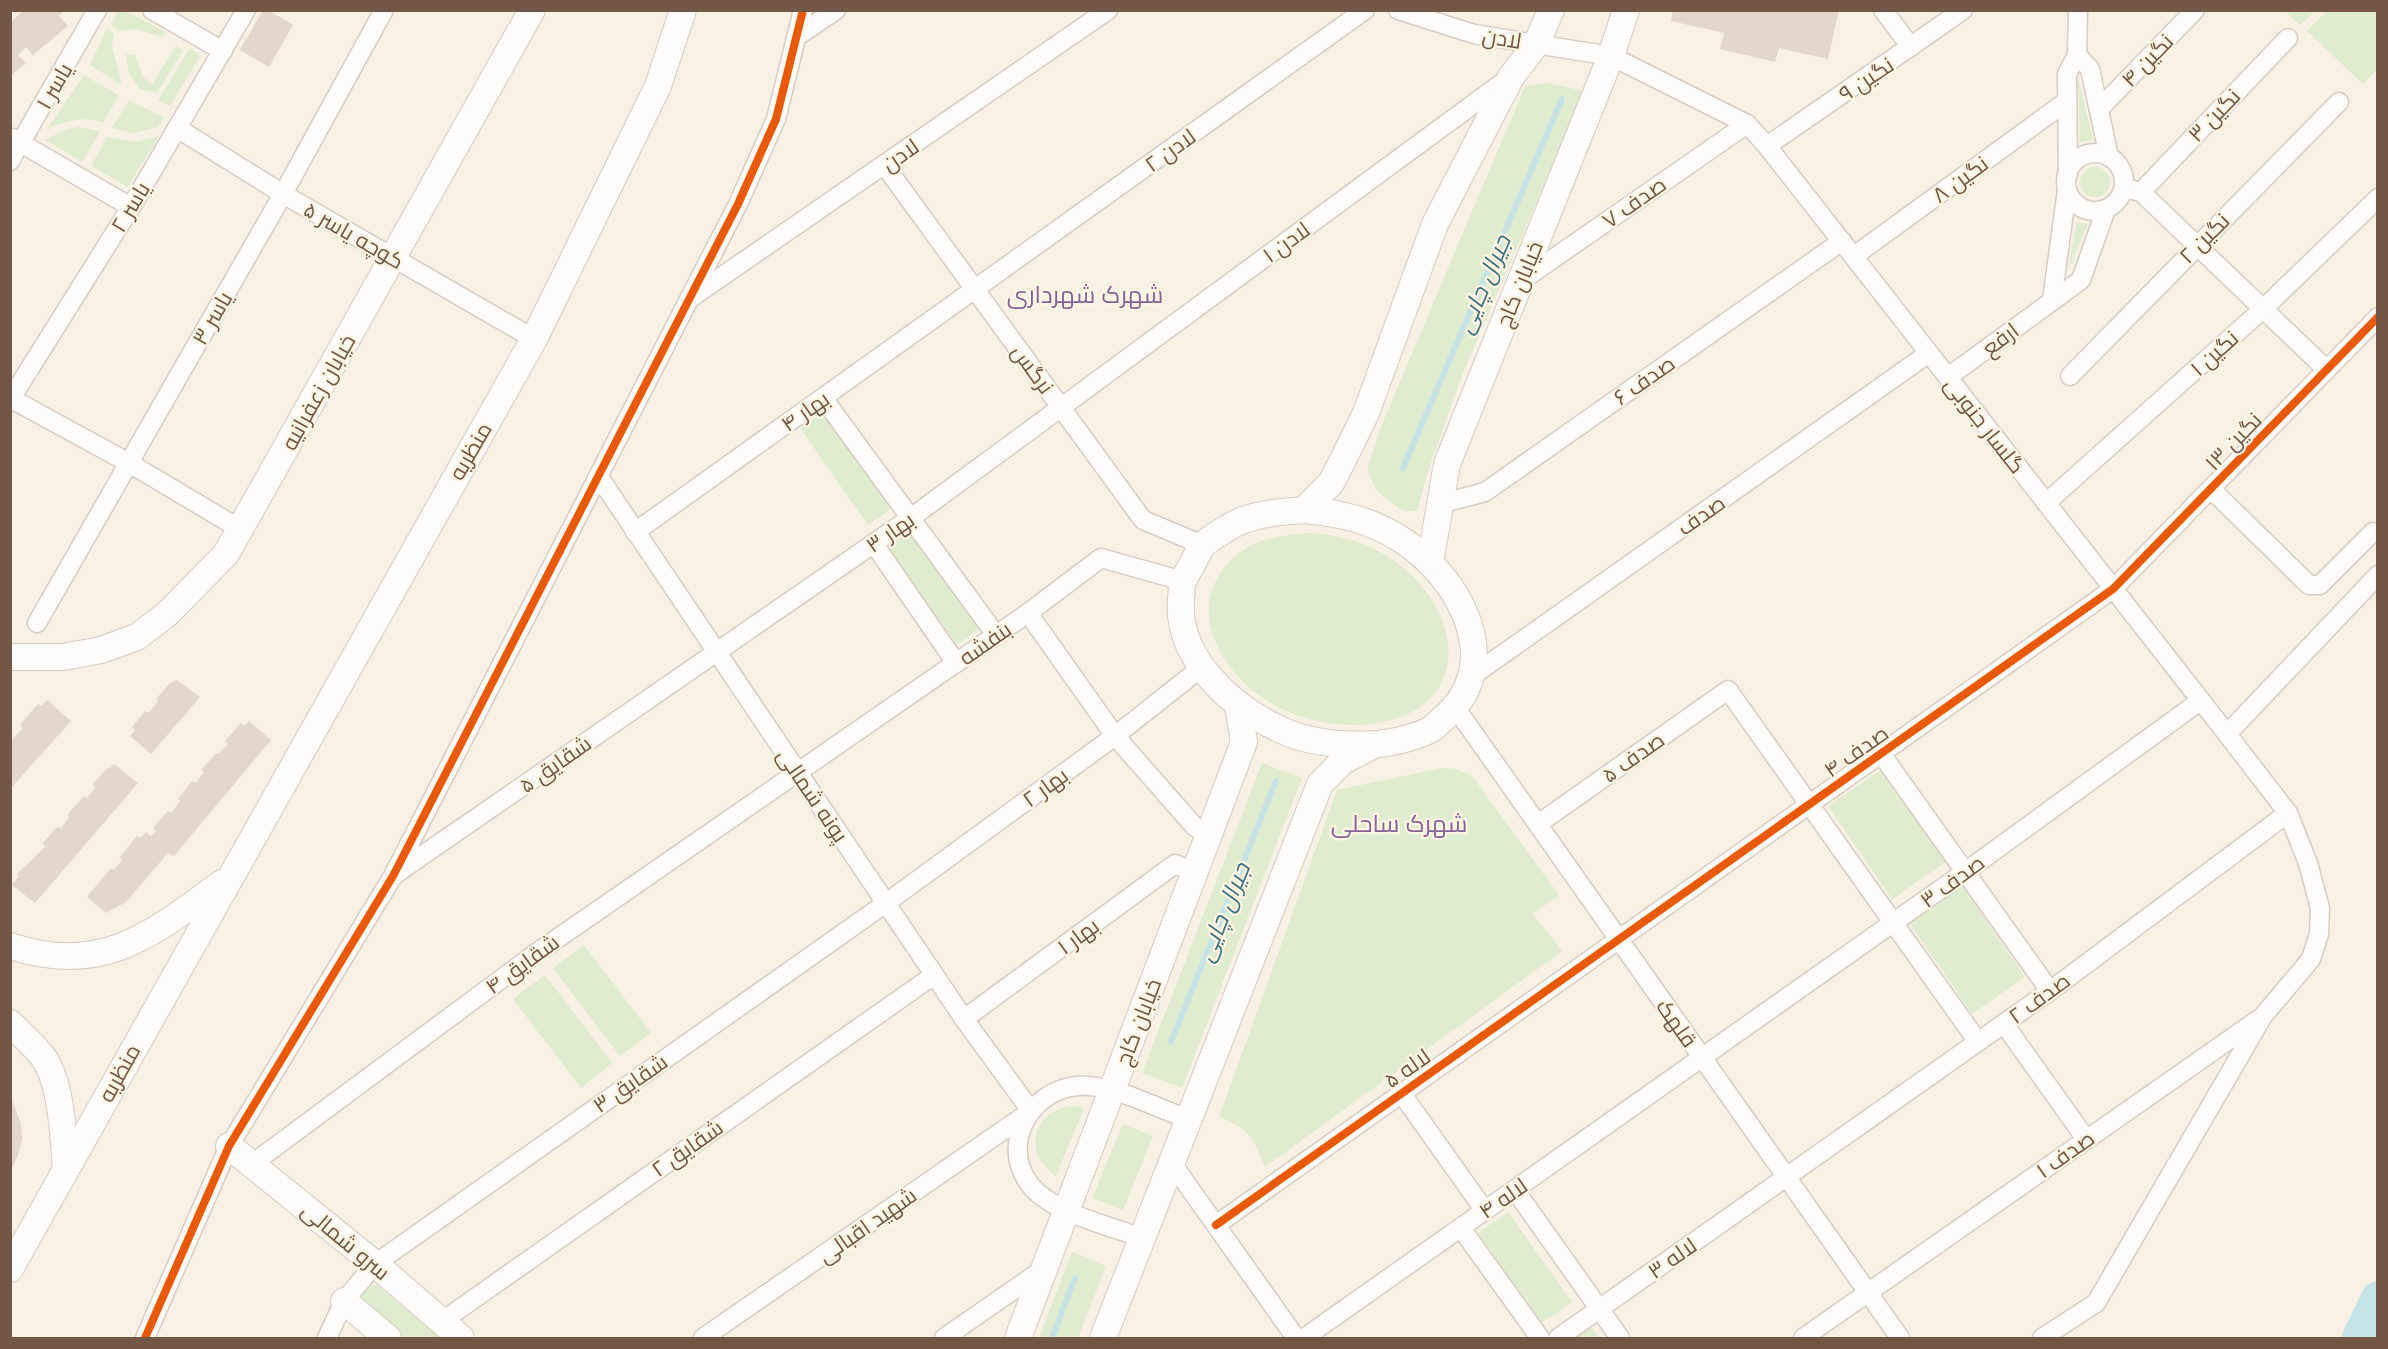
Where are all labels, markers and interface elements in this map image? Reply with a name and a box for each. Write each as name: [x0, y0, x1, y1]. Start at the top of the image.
street label: لادن: [1480, 21, 1524, 55]
street label: نگین ۴: [2115, 27, 2179, 93]
street label: نگین ۹: [1833, 51, 1899, 107]
street label: یاسر ۱: [30, 58, 78, 114]
street label: نگین ۳: [2182, 82, 2246, 148]
street label: لادن ۲: [1139, 122, 1201, 178]
street label: لادن: [876, 132, 924, 178]
street label: نگین ۸: [1926, 149, 1994, 209]
street label: صدف ۷: [1597, 170, 1671, 234]
street label: یاسر ۲: [104, 177, 156, 237]
street label: کوچه یاسر ۵: [298, 195, 409, 276]
street label: نگین ۲: [2173, 207, 2235, 269]
street label: لادن ۱: [1257, 215, 1315, 269]
water label: جیرال چایی: [1448, 228, 1519, 338]
street label: خیابان کاج: [1489, 237, 1550, 332]
district label: شهرک شهرداری: [1007, 279, 1163, 310]
street label: یاسر ۳: [186, 286, 239, 350]
street label: ارفع: [1976, 316, 2025, 363]
street label: نگین ۱: [2184, 324, 2244, 382]
street label: خیابان زعفرانیه: [275, 329, 361, 455]
street label: نرگس: [1006, 339, 1060, 399]
street label: صدف ۶: [1608, 349, 1680, 411]
street label: گلسار جنوبی: [1939, 371, 2031, 479]
street label: بهار ۴: [775, 384, 835, 438]
street label: نگین ۱۳: [2198, 406, 2268, 476]
street label: منظریه: [442, 417, 498, 485]
street label: صدف: [1671, 488, 1731, 542]
street label: بهار ۳: [860, 505, 920, 559]
street label: بنفشه: [953, 615, 1017, 671]
street label: صدف ۴: [1818, 719, 1894, 783]
street label: صدف ۵: [1596, 725, 1670, 789]
street label: شقایق ۵: [513, 729, 597, 799]
street label: پونه شمالی: [770, 742, 855, 848]
street label: بهار ۲: [1017, 761, 1073, 813]
district label: شهرک ساحلی: [1331, 808, 1467, 839]
street label: صدف ۳: [1914, 848, 1990, 914]
water label: جیرال چایی: [1189, 856, 1258, 966]
street label: بهار ۱: [1052, 911, 1104, 961]
street label: شقایق ۴: [480, 928, 564, 1000]
street label: صدف ۲: [2003, 966, 2075, 1030]
street label: خیابان کاج: [1109, 975, 1168, 1070]
street label: قلهک: [1650, 993, 1704, 1053]
street label: منظریه: [92, 1039, 146, 1107]
street label: لاله ۵: [1378, 1042, 1436, 1094]
street label: شقایق ۳: [587, 1047, 673, 1119]
street label: شقایق ۲: [646, 1113, 728, 1183]
street label: صدف ۱: [2030, 1124, 2100, 1184]
street label: لاله ۴: [1473, 1171, 1533, 1225]
street label: شهید اقبالی: [812, 1181, 922, 1269]
street label: سرو شمالی: [296, 1196, 396, 1286]
street label: لاله ۳: [1642, 1231, 1702, 1285]

